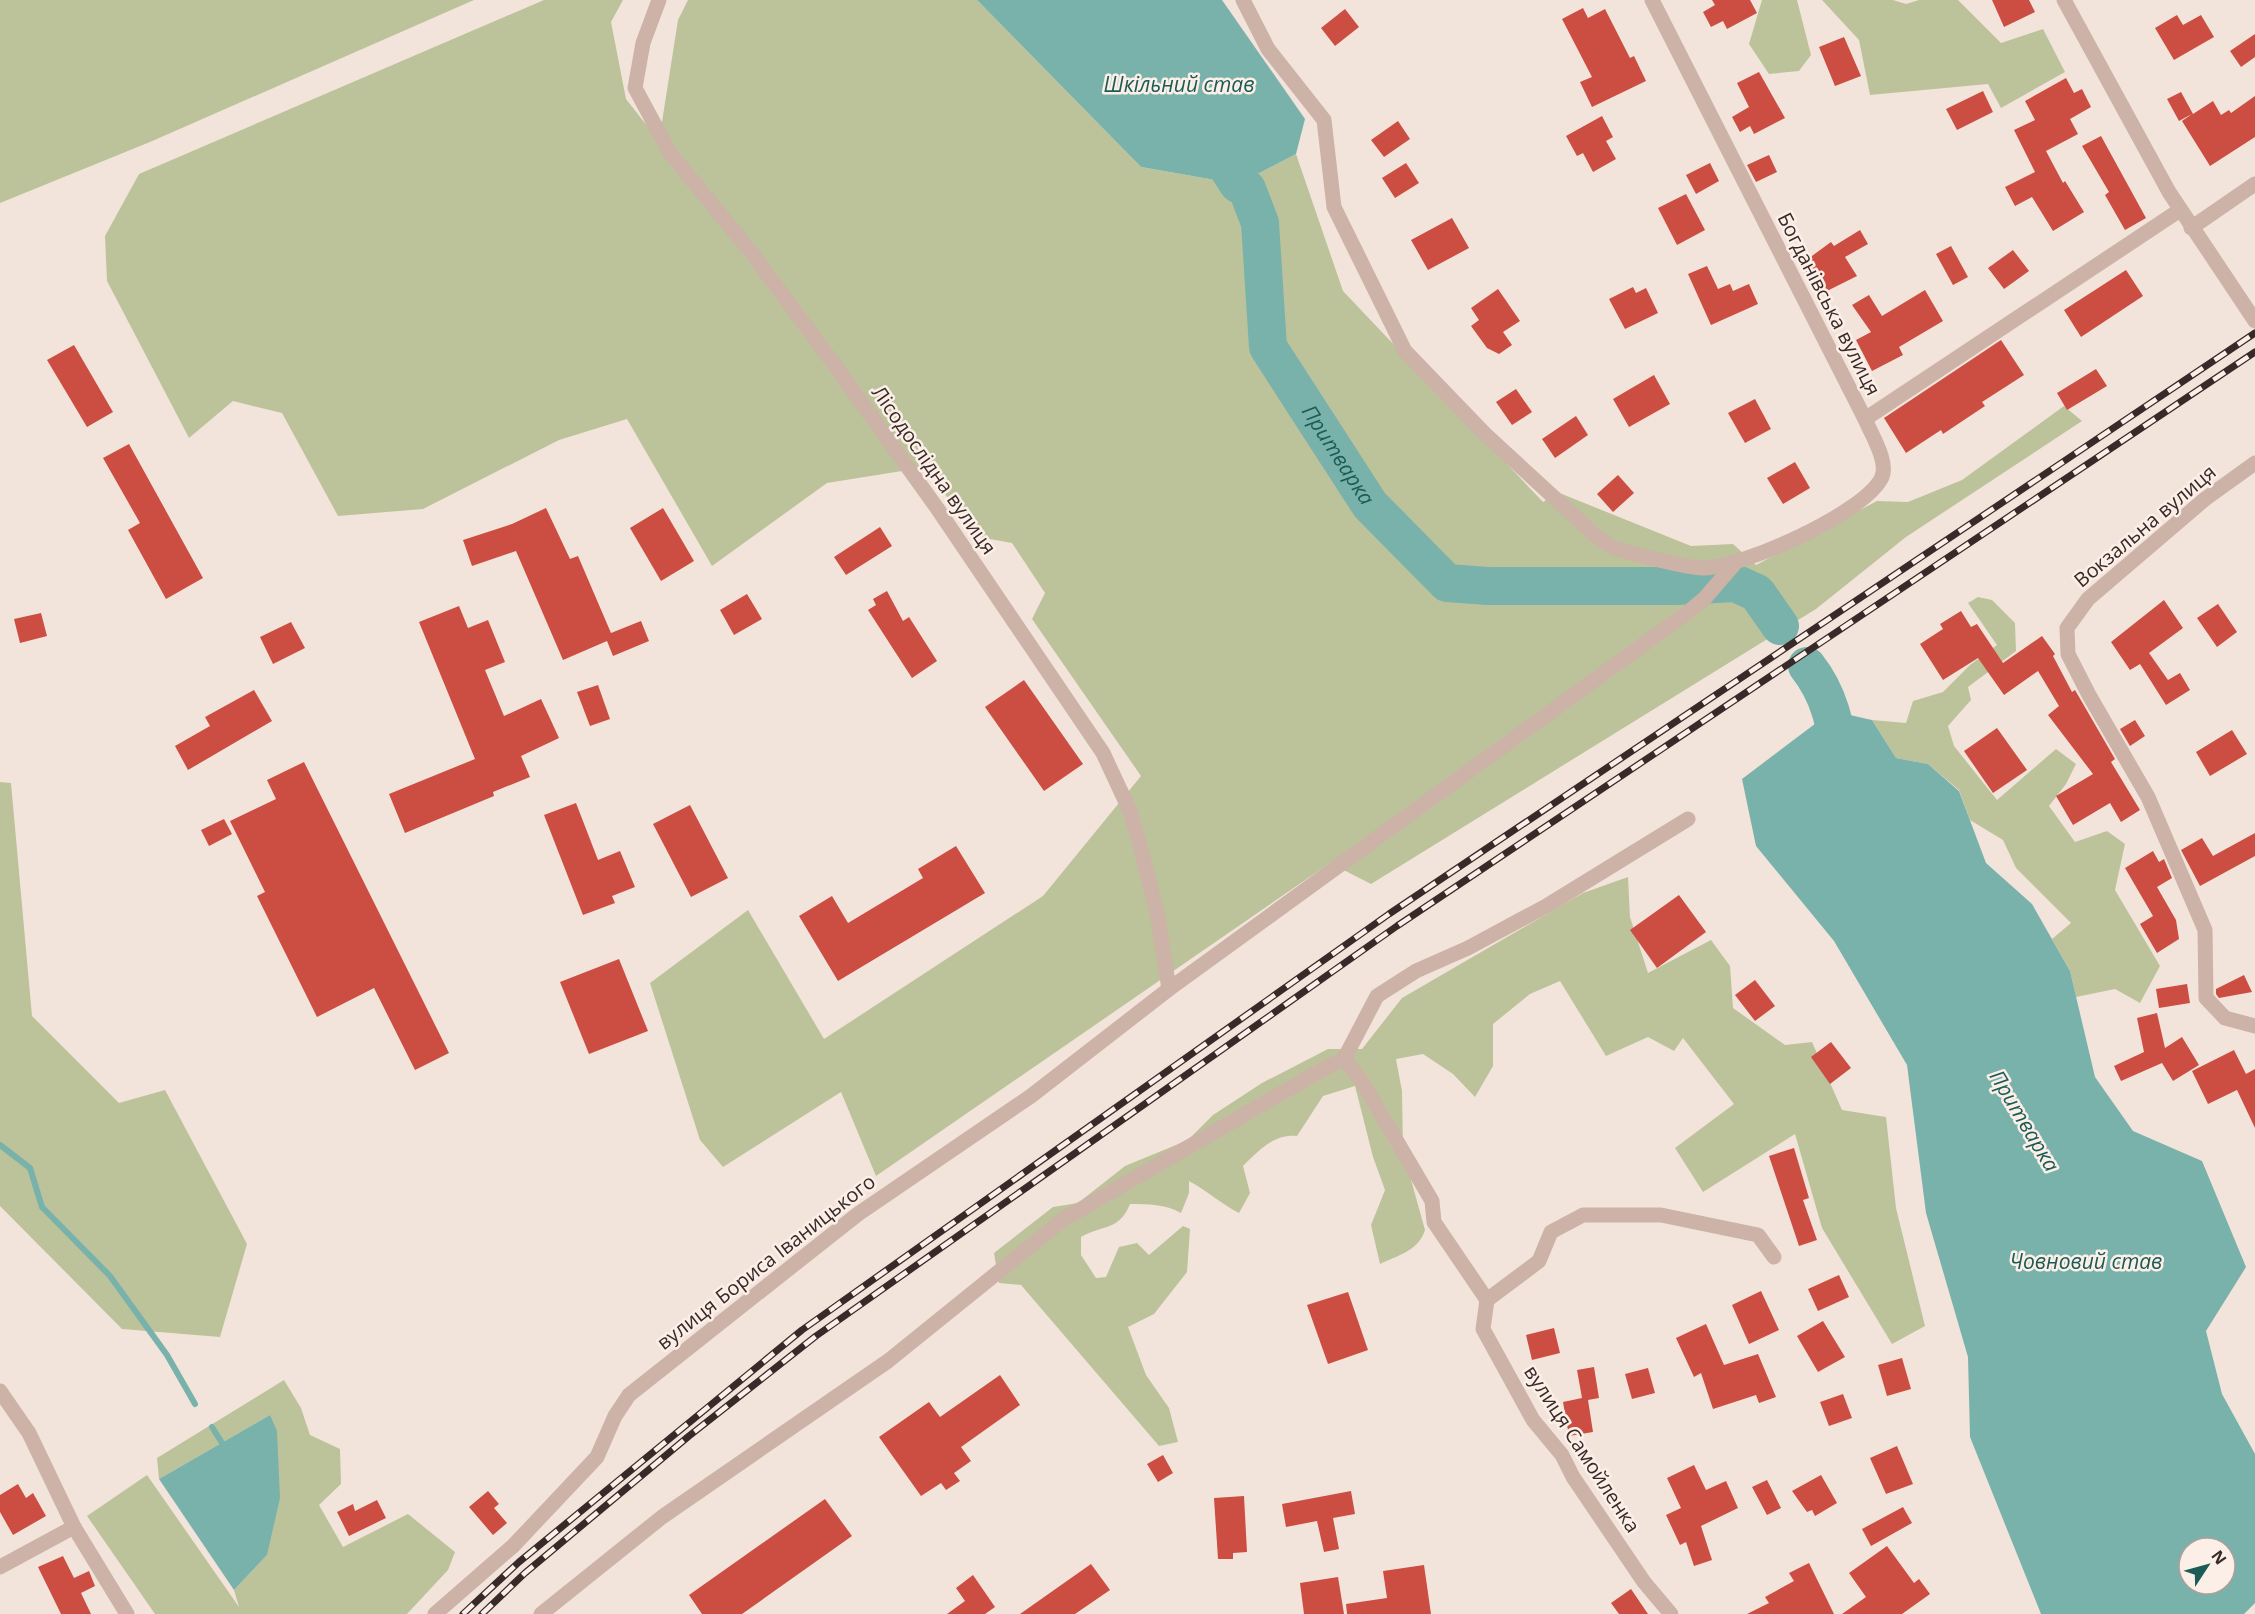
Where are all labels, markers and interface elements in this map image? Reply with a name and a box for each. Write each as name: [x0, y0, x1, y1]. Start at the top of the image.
water label: Шкільний став: [1104, 70, 1254, 98]
street label: Богданівська вулиця: [1772, 208, 1887, 400]
street label: Лісодослідна вулиця: [866, 380, 1003, 559]
water label: Притварка: [1296, 399, 1381, 510]
street label: Вокзальна вулиця: [2068, 458, 2221, 593]
water label: Притварка: [1983, 1064, 2066, 1177]
street label: вулиця Бориса Іваницького: [651, 1168, 881, 1355]
water label: Човновий став: [2010, 1247, 2162, 1275]
street label: вулиця Самойленка: [1518, 1360, 1647, 1538]
north arrow: [2177, 1536, 2237, 1596]
text: N: [2206, 1545, 2232, 1569]

